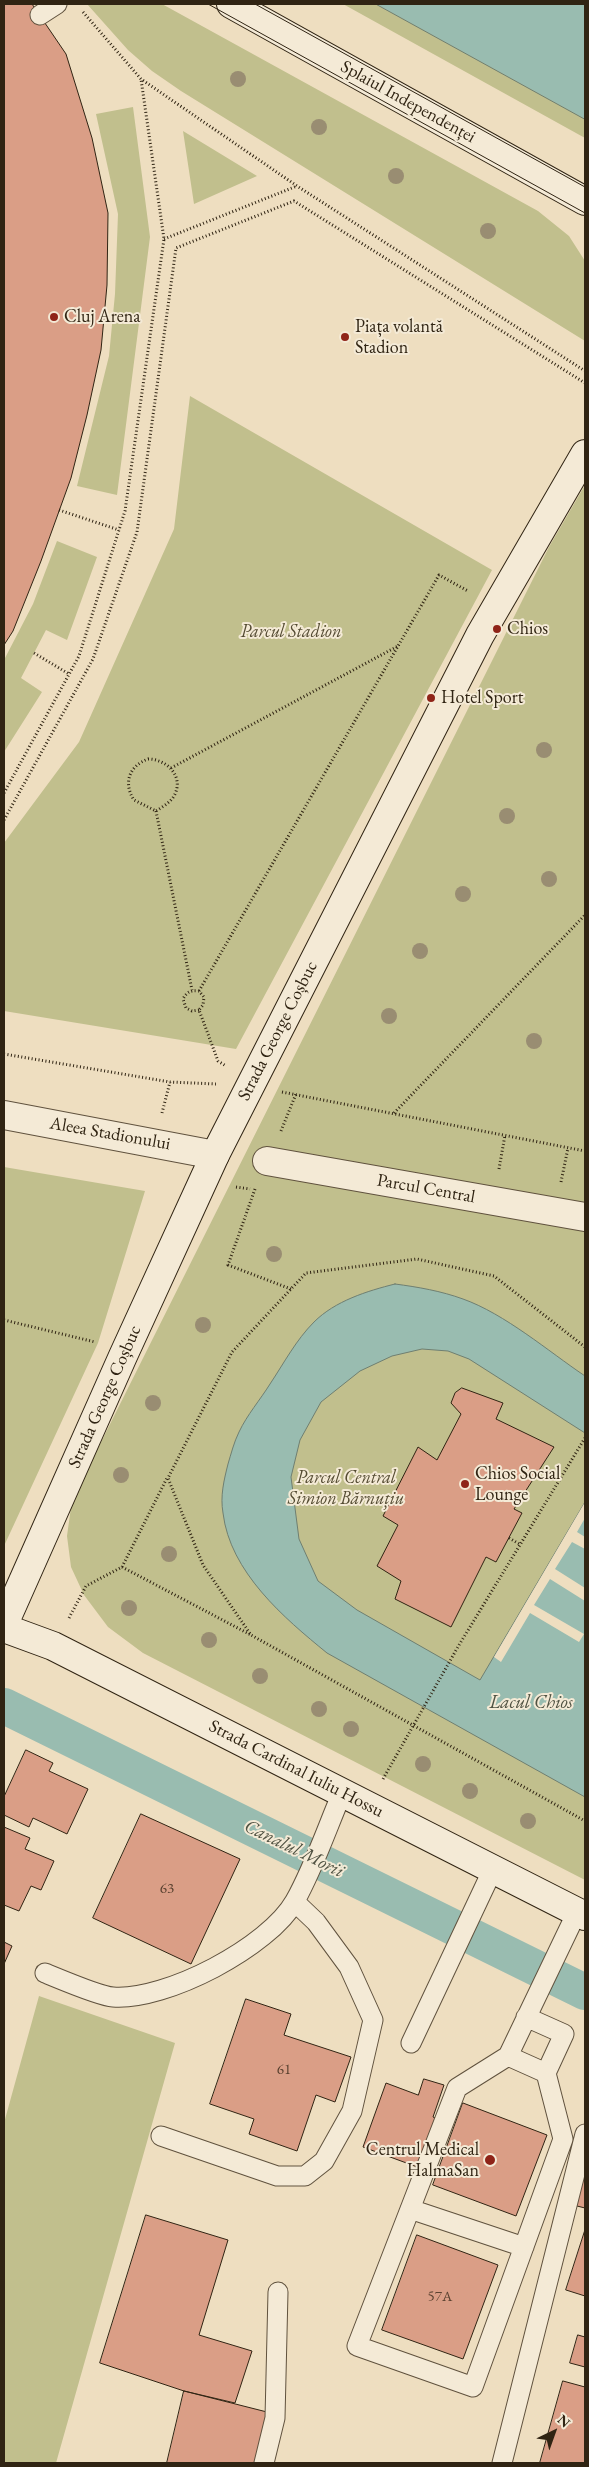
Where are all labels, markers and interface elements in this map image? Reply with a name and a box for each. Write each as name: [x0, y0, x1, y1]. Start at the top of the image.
street label: Splaiul Independenței: [337, 56, 479, 148]
place label: Cluj Arena: [64, 306, 140, 328]
marker: Cluj Arena: [48, 311, 60, 323]
place label: Piața volantă Stadion: [355, 316, 443, 358]
marker: Piața volantă Stadion: [339, 331, 351, 343]
place label: Chios: [507, 618, 548, 640]
park label: Parcul Stadion: [241, 621, 341, 643]
marker: Chios: [491, 623, 503, 635]
place label: Hotel Sport: [441, 687, 523, 709]
marker: Hotel Sport: [425, 692, 437, 704]
street label: Strada George Coșbuc: [233, 957, 323, 1105]
street label: Aleea Stadionului: [48, 1113, 172, 1155]
street label: Parcul Central: [375, 1170, 477, 1208]
street label: Strada George Coșbuc: [64, 1322, 146, 1472]
place label: Chios Social Lounge: [475, 1463, 560, 1506]
park label: Parcul Central Simion Bărnuțiu: [288, 1467, 404, 1510]
marker: Chios Social Lounge: [459, 1478, 471, 1490]
water label: Lacul Chios: [489, 1692, 573, 1714]
street label: Strada Cardinal Iuliu Hossu: [205, 1716, 387, 1822]
water label: Canalul Morii: [240, 1815, 348, 1883]
house number: 63: [160, 1880, 174, 1898]
house number: 61: [277, 2061, 291, 2079]
place label: Centrul Medical HalmaSan: [366, 2139, 479, 2182]
marker: Centrul Medical HalmaSan: [483, 2153, 497, 2167]
house number: 57A: [428, 2288, 452, 2306]
north arrow: [529, 2407, 579, 2457]
text: N: [554, 2410, 574, 2431]

